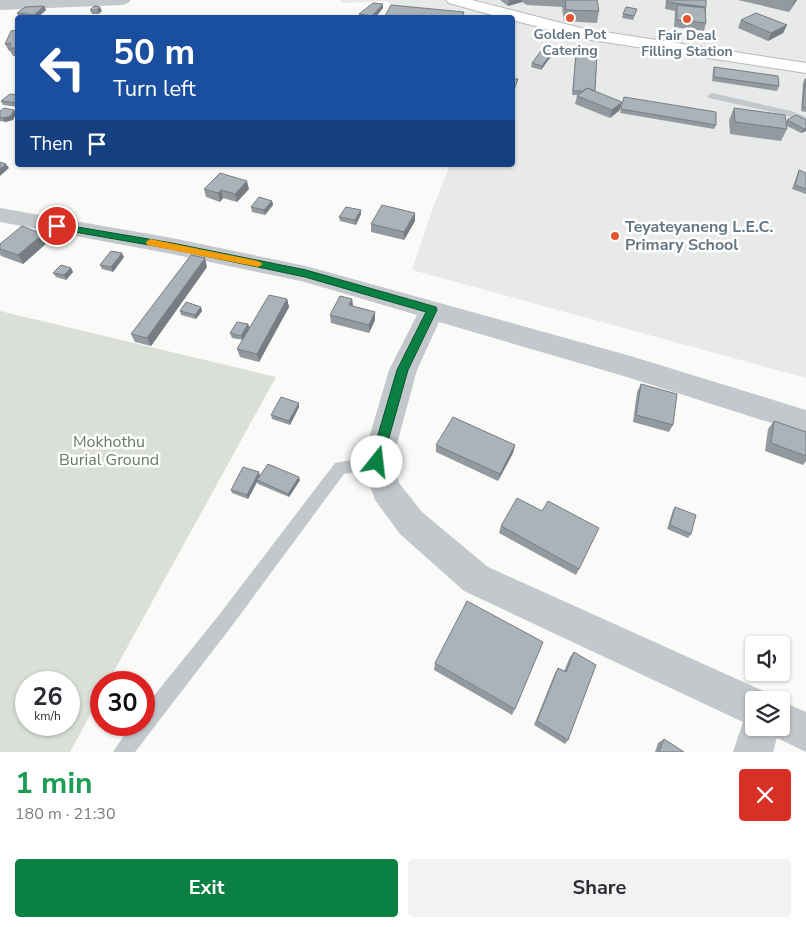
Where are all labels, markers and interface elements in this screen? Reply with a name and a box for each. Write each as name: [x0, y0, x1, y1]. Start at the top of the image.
marker: Golden Pot Catering: [564, 12, 576, 24]
marker: Fair Deal Filling Station: [681, 13, 693, 25]
place label: Golden Pot Catering: [534, 25, 607, 60]
place label: Fair Deal Filling Station: [641, 26, 733, 61]
text: 50 m: [113, 29, 195, 76]
icon: left: [30, 35, 95, 100]
text: Turn left: [113, 74, 196, 104]
icon: arrive: [83, 130, 111, 158]
text: Then: [30, 131, 73, 157]
pin: [36, 205, 78, 247]
icon: arrive: [43, 212, 71, 240]
place label: Teyateyaneng L.E.C. Primary School: [625, 216, 773, 256]
marker: Teyateyaneng L.E.C. Primary School: [609, 230, 621, 242]
park label: Mokhothu Burial Ground: [59, 431, 159, 471]
position arrow: [350, 435, 402, 487]
map controls: [745, 636, 790, 736]
button: sound: [745, 636, 790, 681]
speed limit sign: 30: [90, 671, 155, 736]
text: 26: [32, 680, 63, 714]
button: layers: [745, 691, 790, 736]
text: km/h: [34, 708, 61, 724]
text: 1 min: [15, 763, 93, 804]
button: close: [739, 769, 791, 821]
text: 180 m · 21:30: [15, 803, 116, 825]
button: Exit: [15, 859, 398, 917]
button: Share: [408, 859, 791, 917]

